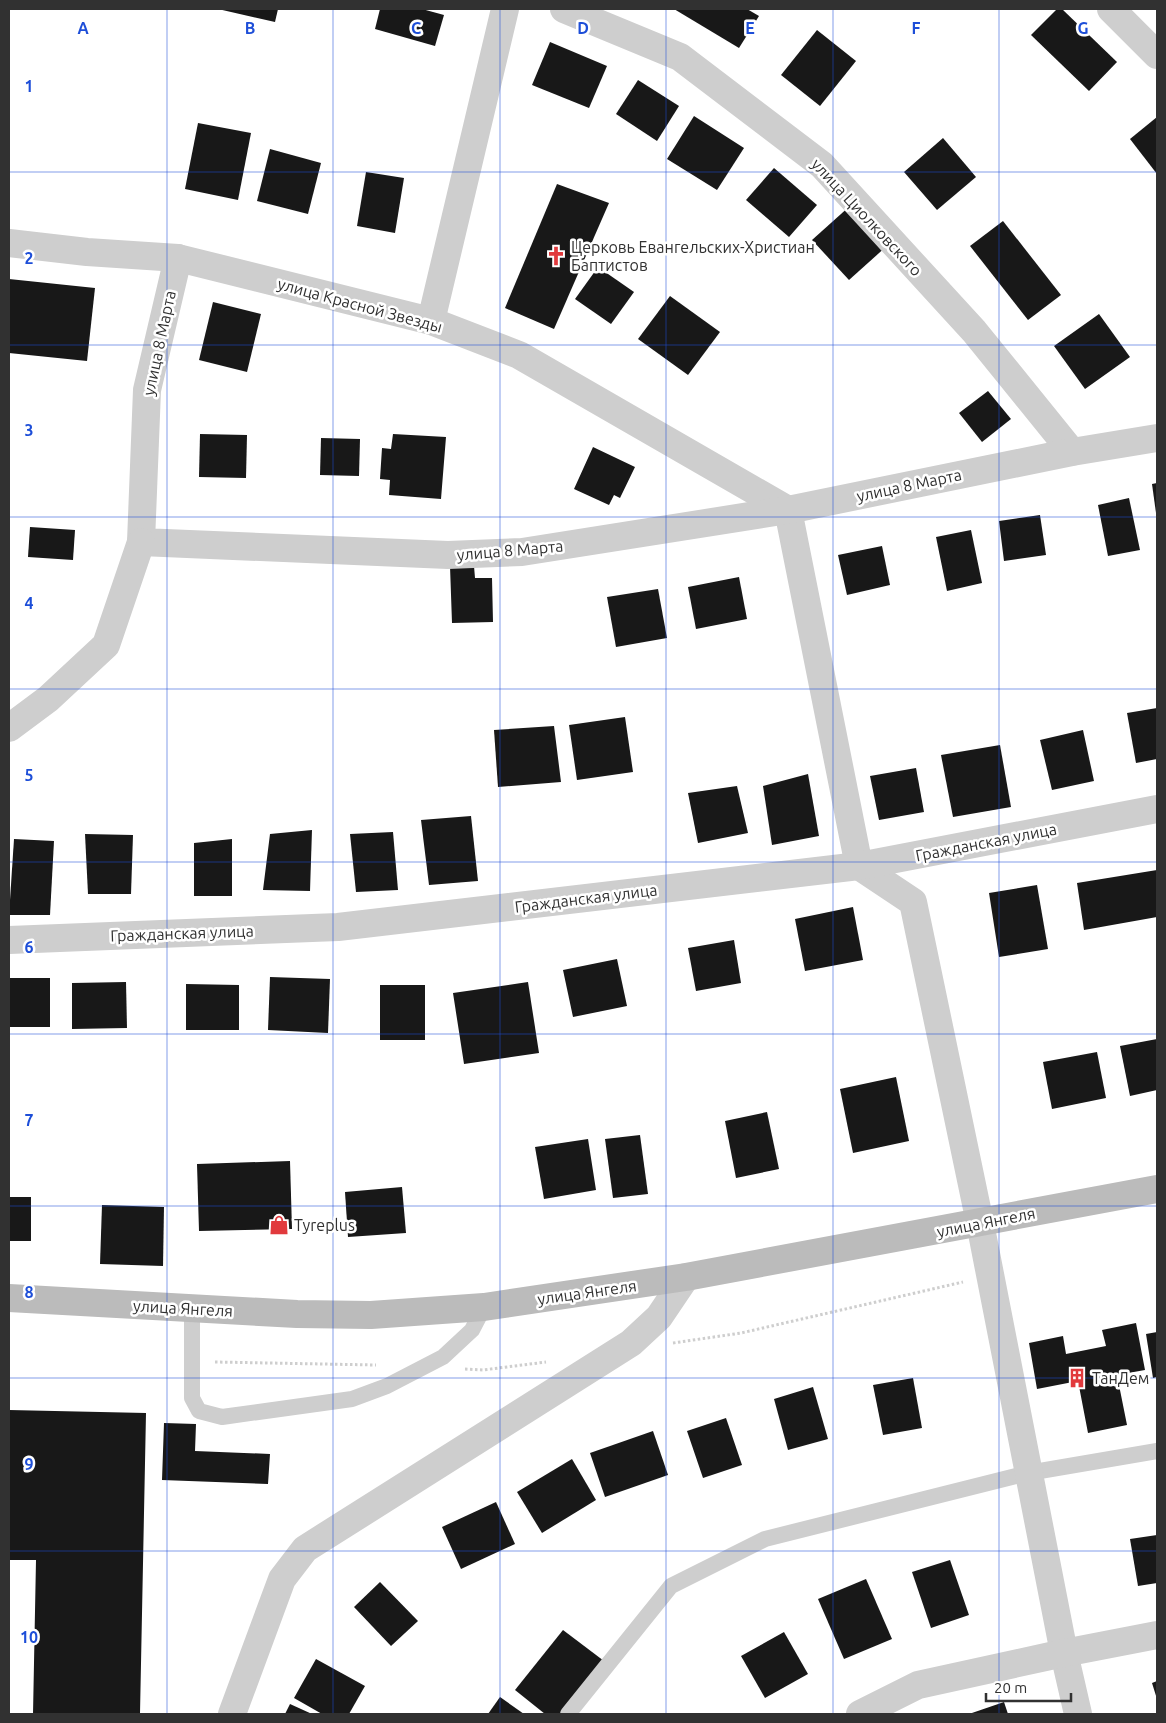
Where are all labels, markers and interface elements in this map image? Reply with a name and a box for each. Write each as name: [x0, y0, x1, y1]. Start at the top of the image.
text: A: [77, 19, 89, 37]
text: B: [245, 19, 255, 37]
text: C: [411, 19, 421, 37]
text: D: [577, 19, 589, 37]
text: E: [745, 19, 755, 37]
text: F: [912, 19, 921, 37]
text: G: [1077, 19, 1089, 37]
text: 1: [24, 77, 34, 95]
street label: улица Циолковского: [808, 155, 926, 279]
place label: Церковь Евангельских-Христиан Баптистов: [571, 238, 815, 274]
church icon: Церковь Евангельских-Христиан Баптистов: [545, 245, 567, 267]
text: 2: [24, 249, 34, 267]
street label: улица Красной Звезды: [276, 274, 444, 336]
street label: улица 8 Марта: [139, 289, 179, 397]
text: 3: [24, 421, 34, 439]
street label: улица 8 Марта: [855, 465, 963, 505]
street label: улица 8 Марта: [456, 536, 564, 564]
text: 4: [24, 594, 34, 612]
text: 5: [24, 766, 34, 784]
street label: Гражданская улица: [914, 819, 1058, 865]
street label: Гражданская улица: [514, 880, 658, 916]
street label: Гражданская улица: [110, 922, 254, 944]
text: 6: [24, 938, 34, 956]
text: 7: [24, 1111, 34, 1129]
street label: улица Янгеля: [935, 1204, 1037, 1240]
shop icon: Tyreplus: [268, 1214, 290, 1236]
place label: Tyreplus: [294, 1216, 355, 1234]
street label: улица Янгеля: [536, 1276, 638, 1308]
text: 8: [24, 1283, 34, 1301]
street label: улица Янгеля: [133, 1296, 233, 1320]
building icon: ТанДем: [1066, 1367, 1088, 1389]
place label: ТанДем: [1092, 1369, 1149, 1387]
text: 9: [24, 1455, 34, 1473]
text: 10: [20, 1628, 38, 1646]
scale bar: [986, 1670, 1071, 1702]
text: 20 m: [994, 1679, 1027, 1696]

